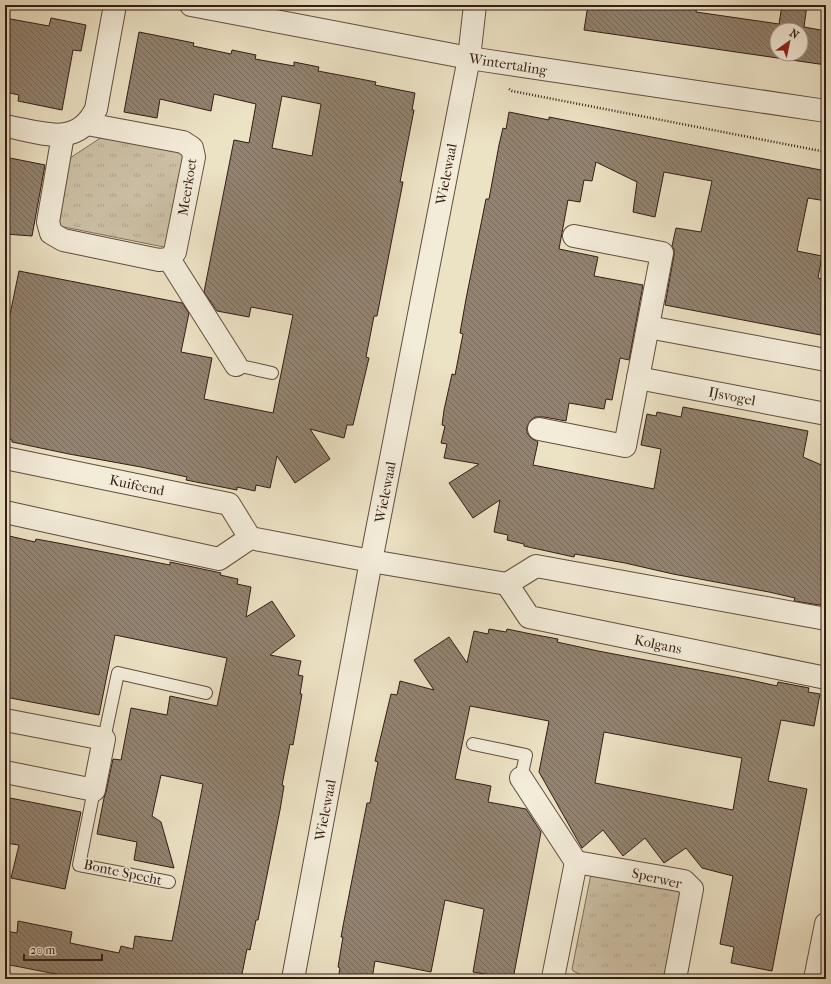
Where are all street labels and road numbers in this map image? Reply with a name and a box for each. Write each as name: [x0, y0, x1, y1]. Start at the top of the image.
street label: Wintertaling: [467, 50, 549, 79]
street label: Wielewaal: [432, 142, 461, 207]
street label: Meerkoet: [175, 157, 200, 217]
street label: IJsvogel: [707, 384, 757, 409]
street label: Wielewaal: [371, 460, 400, 525]
street label: Kuifeend: [108, 471, 166, 500]
street label: Kolgans: [633, 631, 683, 658]
street label: Wielewaal: [311, 778, 340, 843]
street label: Bonte Specht: [82, 856, 164, 889]
street label: Sperwer: [630, 864, 684, 892]

